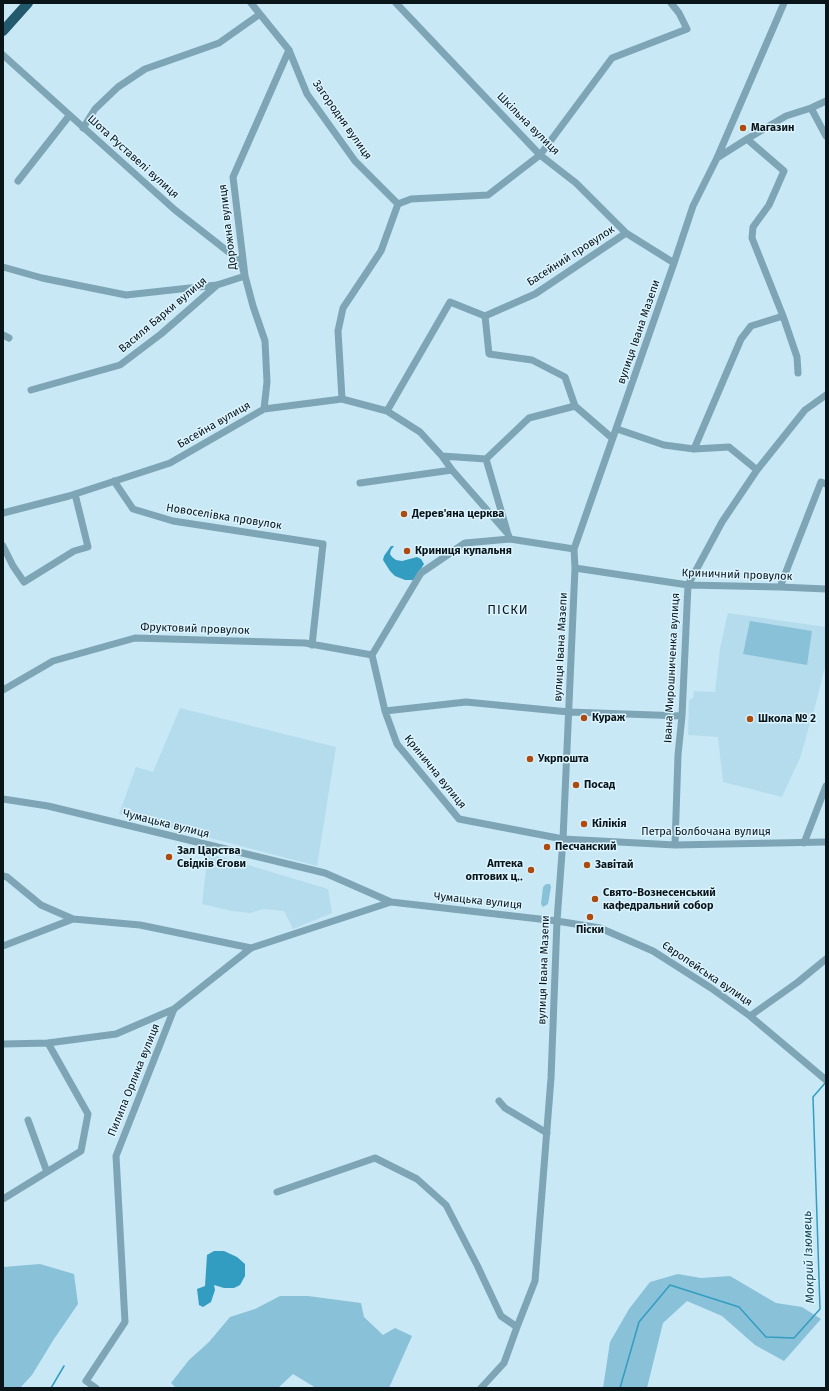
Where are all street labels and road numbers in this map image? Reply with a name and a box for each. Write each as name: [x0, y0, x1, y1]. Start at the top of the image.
street label: Загородня вулиця: [310, 78, 374, 162]
street label: Шкільна вулиця: [494, 90, 562, 158]
street label: Шота Руставелі вулиця: [85, 112, 181, 202]
street label: Дорожна вулиця: [216, 183, 240, 271]
street label: Басейний провулок: [525, 223, 617, 289]
street label: Василя Барки вулиця: [116, 274, 210, 356]
street label: вулиця Івана Мазепи: [615, 278, 663, 386]
street label: Басейна вулиця: [175, 399, 253, 451]
street label: Новоселівка провулок: [165, 501, 283, 533]
street label: Криничний провулок: [681, 566, 793, 584]
street label: вулиця Івана Мазепи: [552, 592, 570, 702]
street label: Івана Мирошниченка вулиця: [661, 592, 683, 744]
street label: Фруктовий провулок: [140, 620, 250, 638]
street label: Кринична вулиця: [401, 732, 469, 812]
street label: Чумацька вулиця: [121, 807, 211, 841]
street label: Петра Болбочана вулиця: [641, 825, 771, 839]
street label: Чумацька вулиця: [433, 890, 523, 912]
street label: вулиця Івана Мазепи: [535, 915, 553, 1025]
street label: Європейська вулиця: [659, 939, 755, 1009]
street label: Пилипа Орлика вулиця: [105, 1022, 163, 1138]

